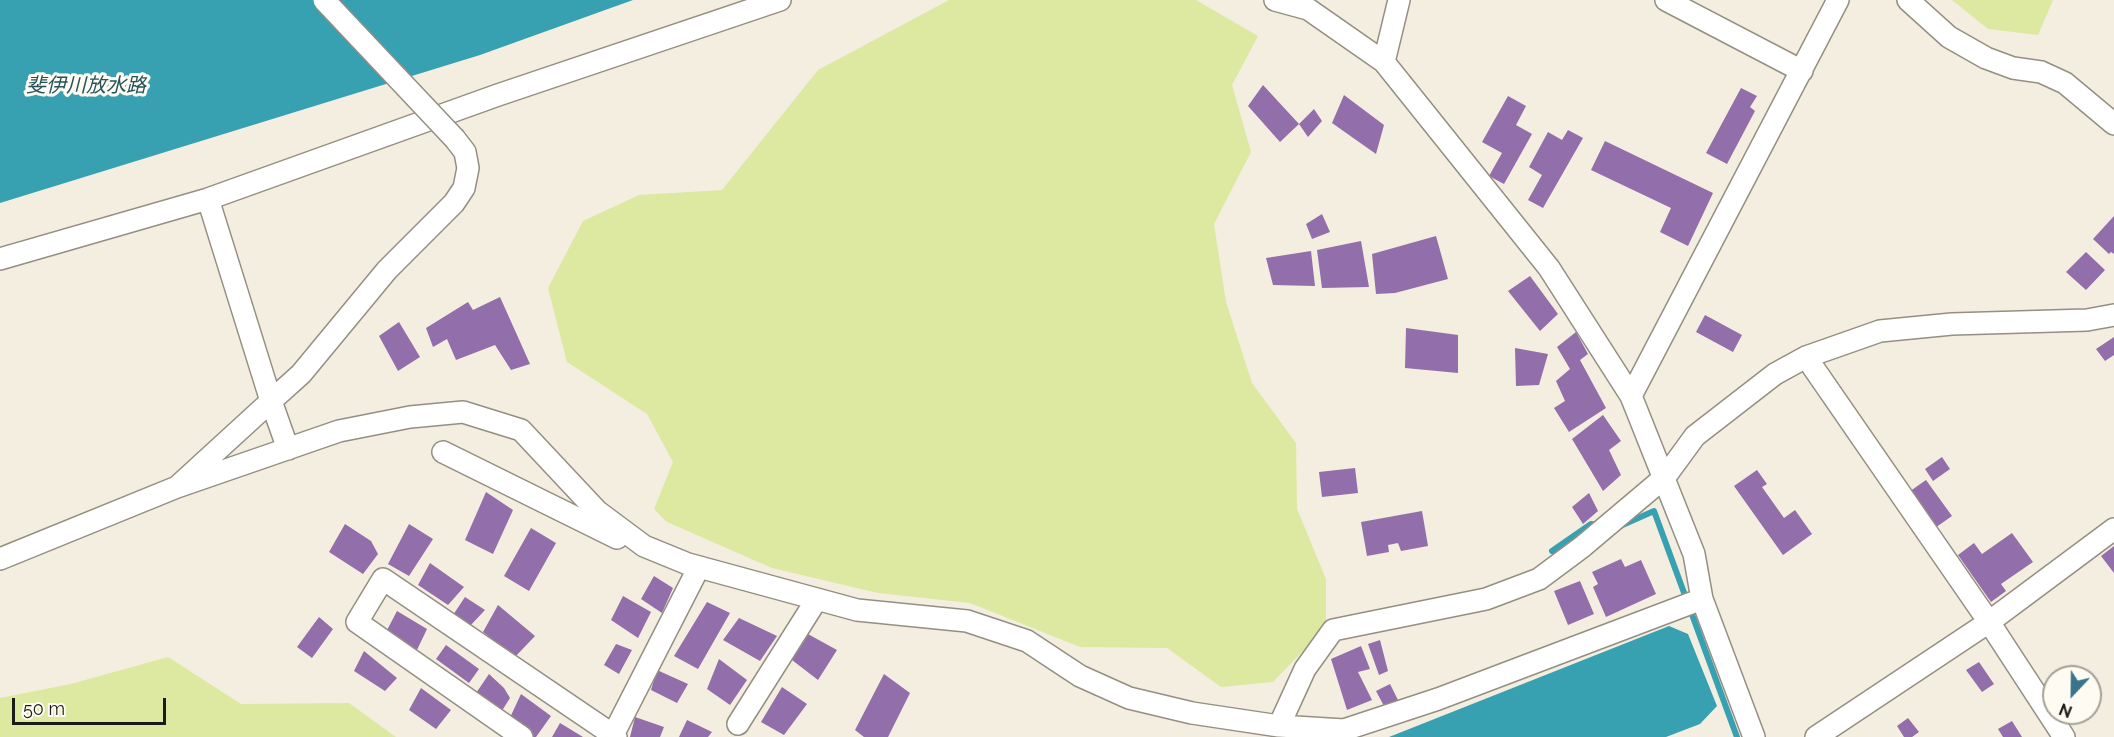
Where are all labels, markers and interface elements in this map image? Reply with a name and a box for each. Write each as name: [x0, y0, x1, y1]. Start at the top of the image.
water label: 斐伊川放水路: [26, 74, 146, 98]
north arrow: [2042, 665, 2102, 725]
scale bar: [15, 686, 170, 724]
text: 50 m: [23, 698, 65, 719]
text: N: [2057, 699, 2075, 721]

